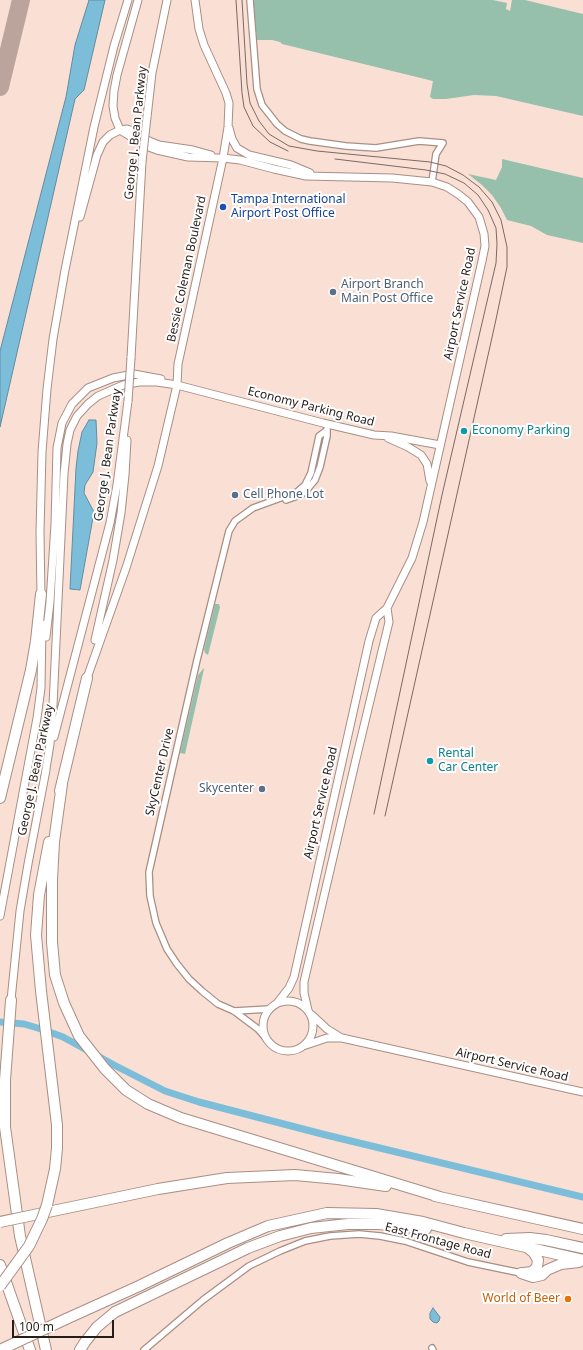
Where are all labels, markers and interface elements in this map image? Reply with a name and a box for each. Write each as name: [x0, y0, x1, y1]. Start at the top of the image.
street label: George J. Bean Parkway: [122, 66, 150, 200]
place label: Tampa International Airport Post Office: [231, 193, 346, 221]
street label: Bessie Coleman Boulevard: [164, 195, 210, 343]
marker: Tampa International Airport Post Office: [218, 202, 228, 212]
street label: Airport Service Road: [441, 246, 479, 362]
place label: Airport Branch Main Post Office: [341, 278, 433, 306]
marker: Airport Branch Main Post Office: [328, 287, 338, 297]
street label: Economy Parking Road: [246, 384, 376, 430]
street label: George J. Bean Parkway: [92, 388, 124, 522]
place label: Economy Parking: [472, 424, 570, 438]
marker: Economy Parking: [459, 426, 469, 436]
place label: Cell Phone Lot: [243, 488, 324, 502]
marker: Cell Phone Lot: [230, 490, 240, 500]
street label: George J. Bean Parkway: [15, 703, 57, 837]
street label: SkyCenter Drive: [143, 727, 177, 817]
street label: Airport Service Road: [301, 745, 341, 861]
place label: Rental Car Center: [438, 747, 498, 775]
marker: Rental Car Center: [425, 756, 435, 766]
place label: Skycenter: [199, 782, 254, 796]
marker: Skycenter: [257, 784, 267, 794]
street label: Airport Service Road: [454, 1045, 570, 1085]
street label: East Frontage Road: [383, 1220, 493, 1262]
place label: World of Beer: [482, 1292, 560, 1306]
marker: World of Beer: [563, 1294, 573, 1304]
scale bar: [14, 1312, 116, 1338]
text: 100 m: [19, 1318, 54, 1335]

